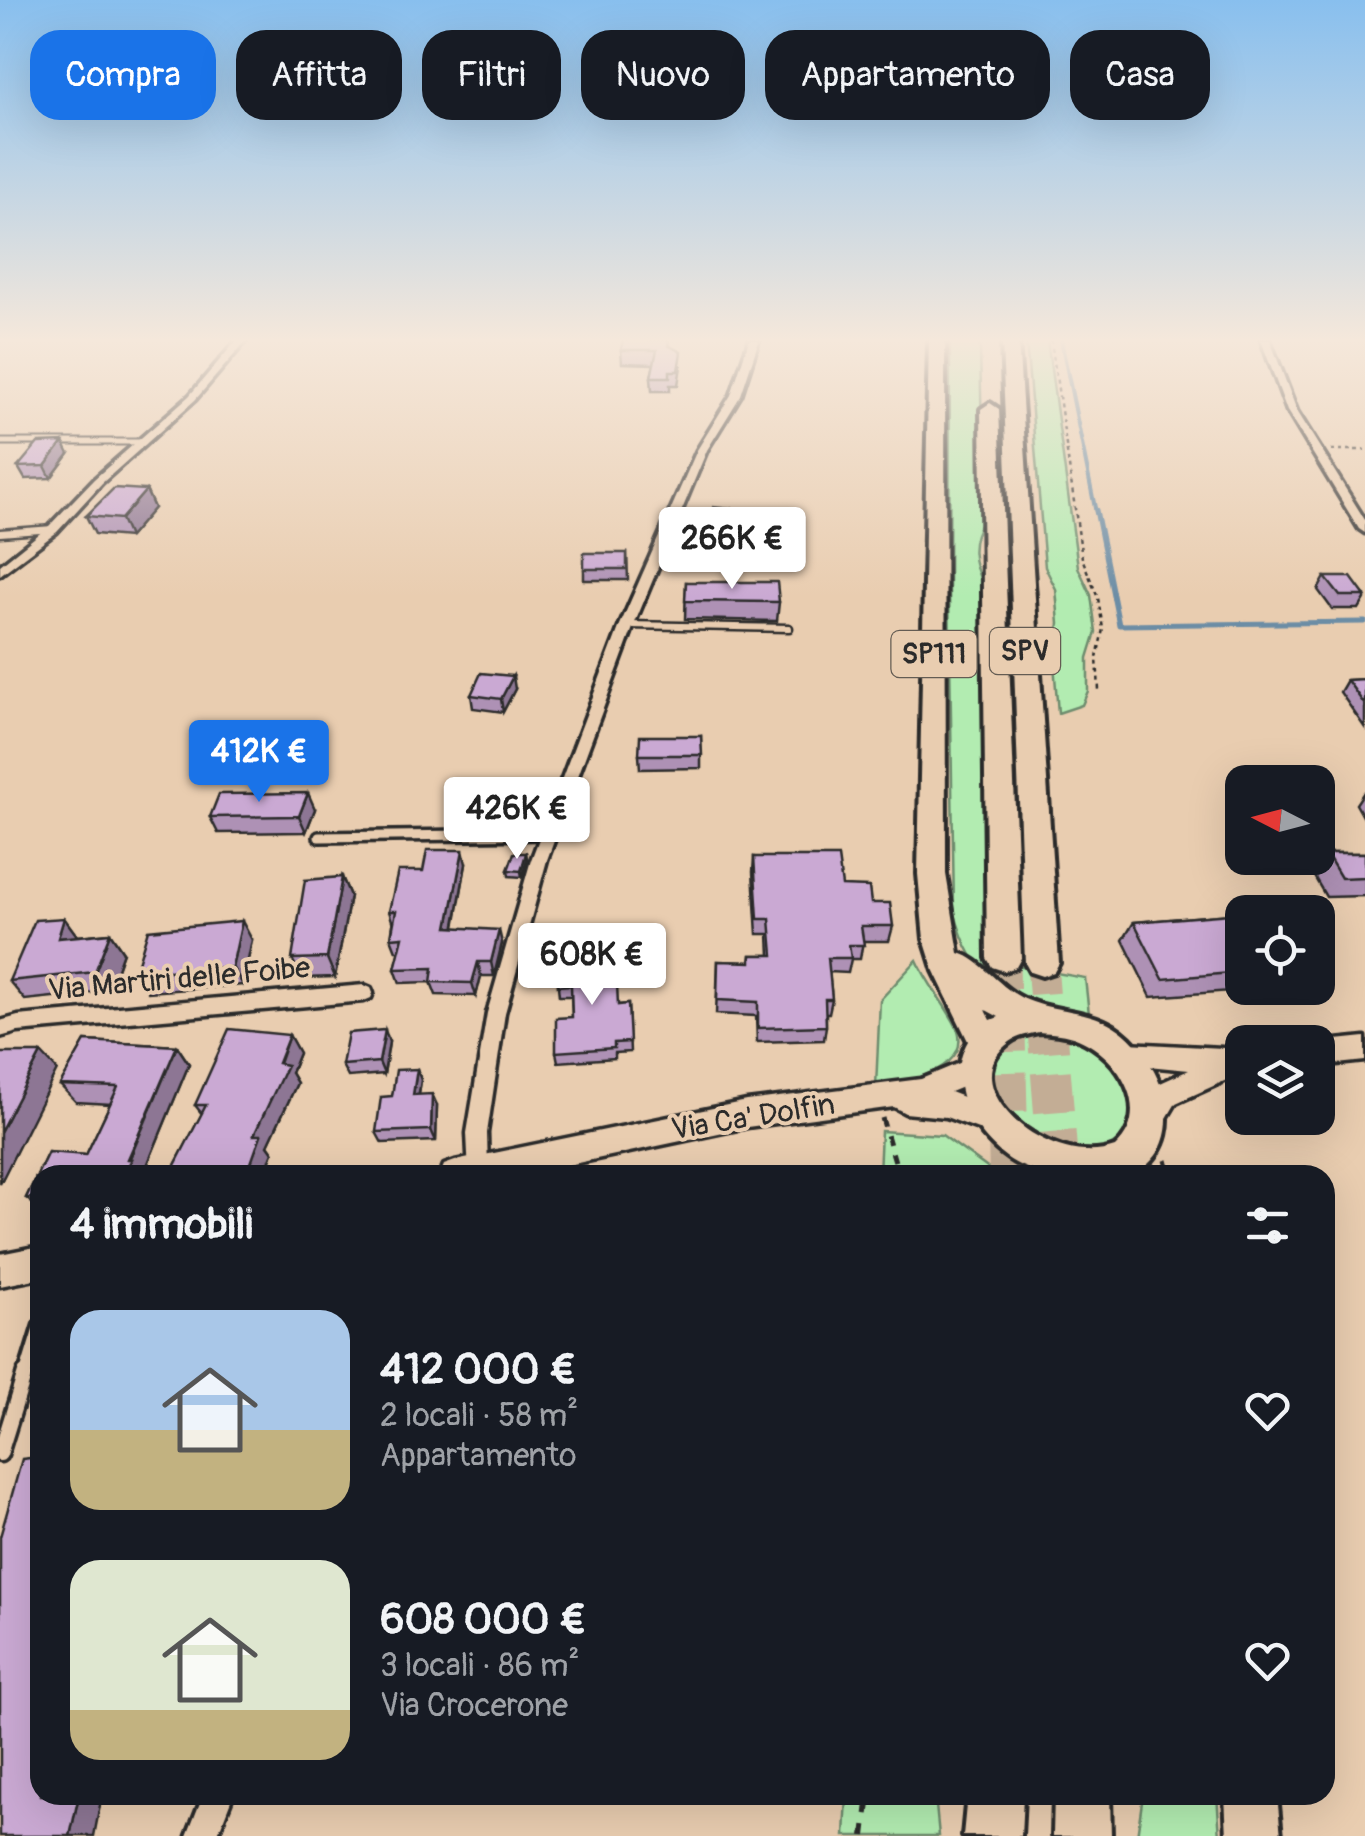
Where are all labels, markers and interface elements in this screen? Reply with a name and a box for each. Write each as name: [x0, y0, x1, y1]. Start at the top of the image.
chip: Compra: [30, 30, 216, 120]
chip: Affitta: [236, 30, 402, 120]
chip: Filtri: [422, 30, 561, 120]
chip: Nuovo: [581, 30, 745, 120]
chip: Appartamento: [765, 30, 1050, 120]
chip: Casa: [1070, 30, 1210, 120]
pin: 266K €: [651, 507, 813, 592]
text: 266K €: [681, 519, 783, 559]
road number: SPV: [990, 628, 1060, 674]
road number: SP111: [892, 631, 976, 677]
pin: 412K €: [178, 720, 340, 805]
text: 412K €: [211, 732, 307, 772]
north arrow: [1225, 765, 1335, 875]
map controls: [1225, 765, 1335, 1135]
pin: 426K €: [436, 777, 598, 862]
text: 426K €: [466, 789, 568, 829]
button: locate: [1225, 895, 1335, 1005]
pin: 608K €: [511, 923, 673, 1008]
text: 608K €: [540, 935, 644, 975]
street label: Via Martiri delle Foibe: [46, 949, 312, 1009]
button: layers: [1225, 1025, 1335, 1135]
street label: Via Ca' Dolfin: [668, 1086, 838, 1148]
icon: filters: [1240, 1198, 1295, 1253]
text: 4 immobili: [70, 1199, 253, 1251]
text: 412 000 €: [380, 1344, 576, 1396]
icon: home: [150, 1350, 270, 1470]
icon: heart: [1240, 1383, 1295, 1438]
text: 2 locali · 58 m²: [380, 1396, 578, 1436]
text: Appartamento: [380, 1436, 576, 1476]
text: 608 000 €: [380, 1594, 586, 1646]
icon: home: [150, 1600, 270, 1720]
icon: heart: [1240, 1633, 1295, 1688]
text: 3 locali · 86 m²: [380, 1646, 579, 1686]
text: Via Crocerone: [380, 1686, 568, 1726]

